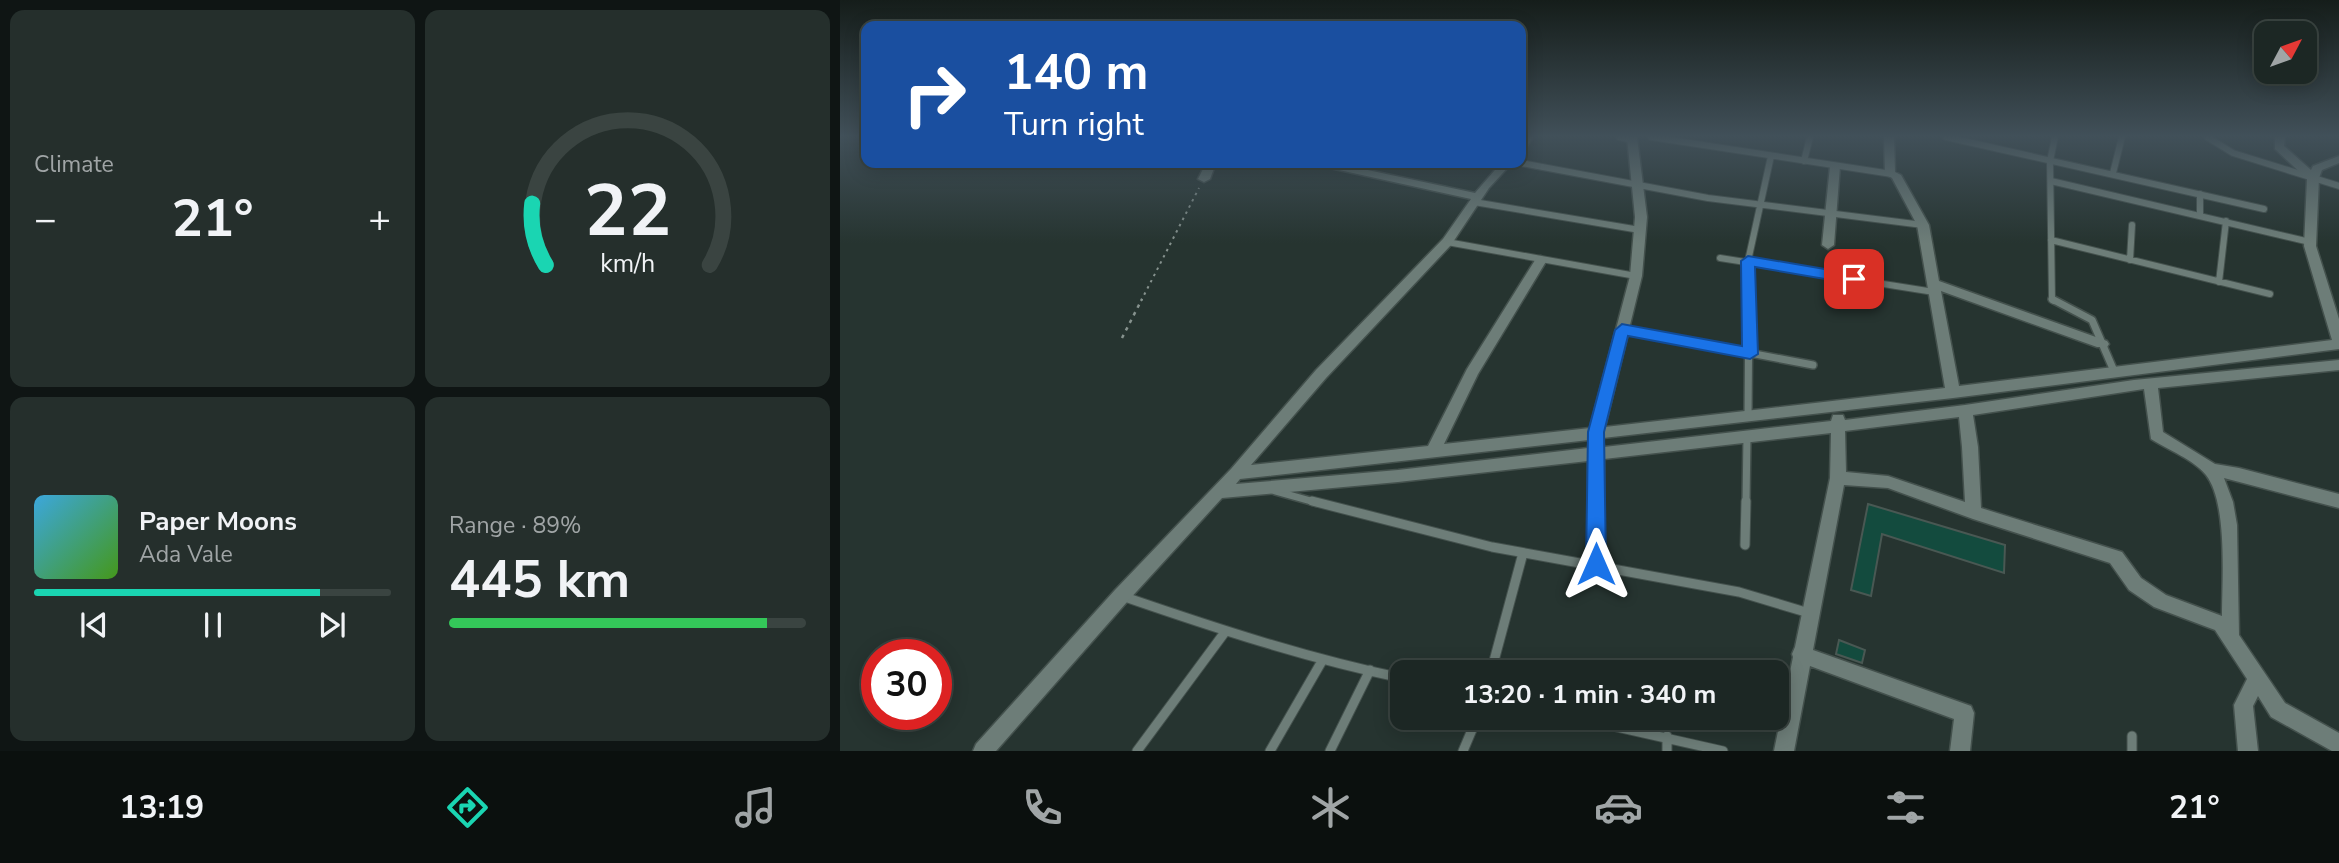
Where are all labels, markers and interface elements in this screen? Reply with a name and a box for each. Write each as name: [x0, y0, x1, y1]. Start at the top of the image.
north arrow: [2254, 21, 2317, 84]
map controls: [2254, 21, 2317, 84]
text: 140 m: [1004, 39, 1148, 106]
icon: right: [889, 49, 980, 140]
text: Turn right: [1004, 103, 1144, 146]
text: Climate: [34, 149, 114, 180]
text: 22: [584, 161, 671, 261]
text: 21°: [171, 183, 254, 254]
text: −: [34, 194, 57, 245]
text: +: [368, 194, 391, 245]
text: km/h: [600, 246, 655, 280]
pin: [1824, 249, 1884, 309]
icon: arrive: [1835, 260, 1873, 298]
text: Paper Moons: [139, 504, 297, 539]
text: Range · 89%: [449, 510, 581, 541]
position arrow: [1559, 527, 1633, 601]
text: Ada Vale: [139, 539, 233, 570]
text: 445 km: [449, 544, 630, 615]
icon: previous: [75, 606, 113, 644]
icon: pause: [194, 606, 232, 644]
icon: next: [313, 606, 351, 644]
speed limit sign: 30: [861, 639, 952, 730]
text: 13:20 · 1 min · 340 m: [1463, 677, 1716, 712]
icon: directions: [443, 783, 492, 832]
icon: music: [731, 783, 780, 832]
icon: phone: [1018, 783, 1067, 832]
icon: climate: [1306, 783, 1355, 832]
icon: car: [1594, 783, 1643, 832]
icon: filters: [1881, 783, 1930, 832]
text: 13:19: [119, 786, 204, 829]
text: 21°: [2169, 786, 2220, 829]

